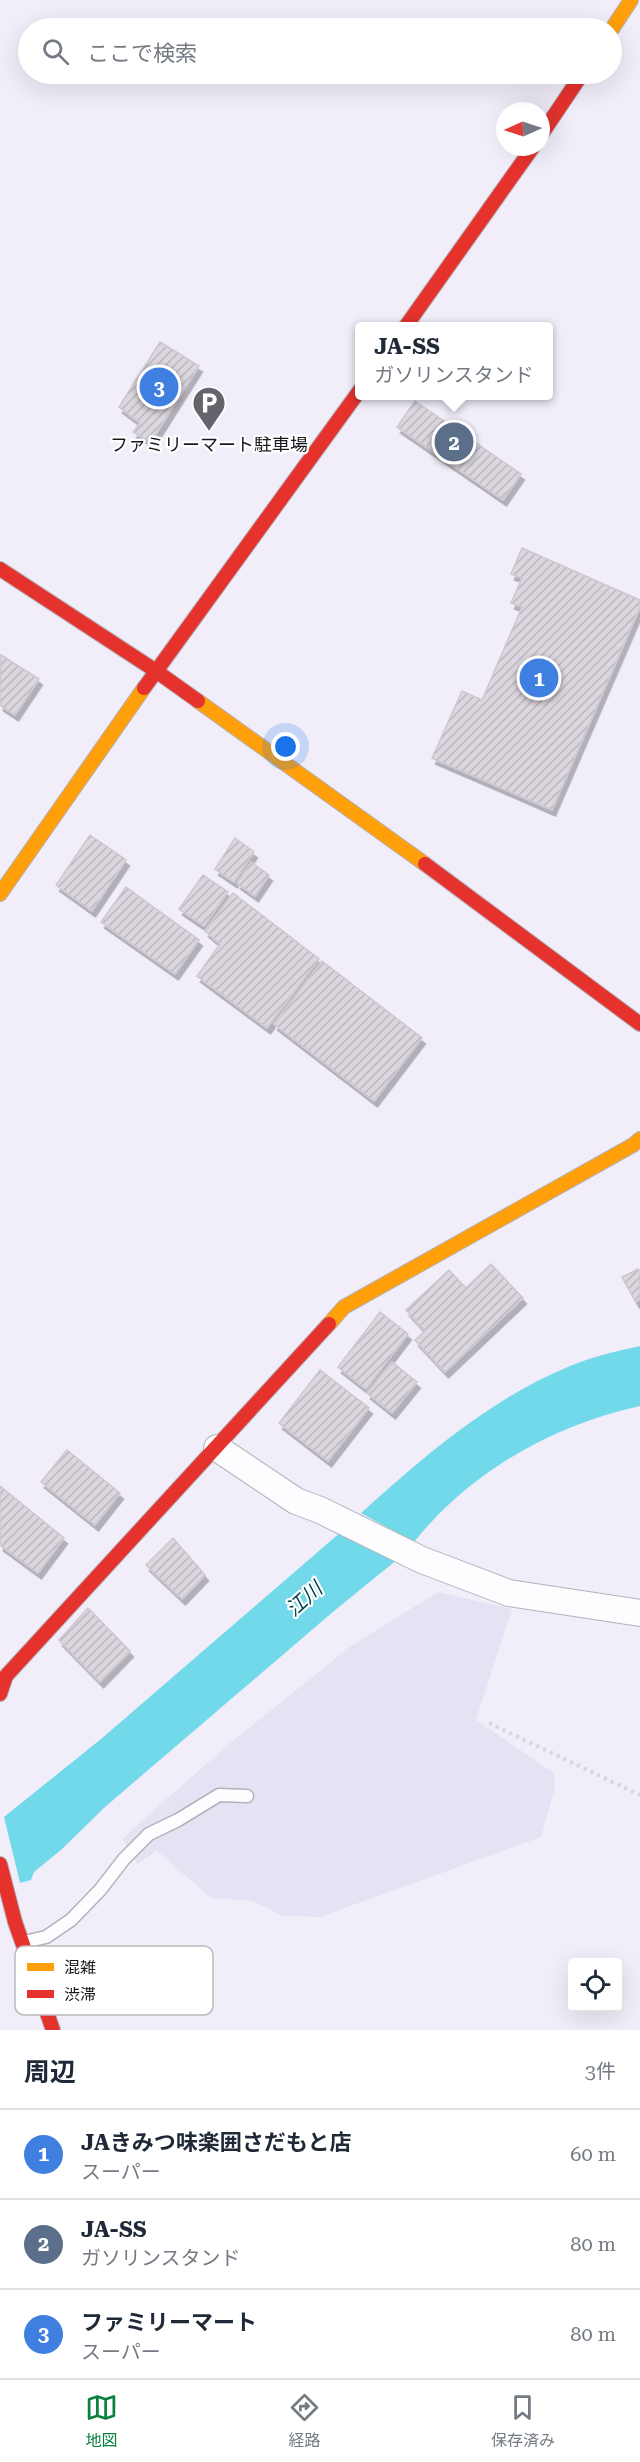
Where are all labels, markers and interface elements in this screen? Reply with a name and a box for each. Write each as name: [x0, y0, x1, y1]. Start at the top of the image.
search box: [18, 18, 622, 84]
icon: search: [39, 35, 72, 68]
text: ここで検索: [87, 41, 197, 66]
north arrow: [496, 102, 550, 156]
popup: [355, 322, 553, 400]
text: JA-SS: [374, 334, 440, 359]
text: ガソリンスタンド: [374, 363, 534, 387]
pin: 3: [140, 364, 178, 410]
parking icon: ファミリーマート駐車場: [191, 385, 227, 432]
pin: 2: [434, 420, 474, 464]
place label: ファミリーマート駐車場: [110, 434, 308, 455]
pin: 1: [520, 656, 558, 700]
your location: [271, 732, 300, 761]
water label: 江川: [281, 1575, 328, 1621]
legend: [15, 1946, 213, 2015]
text: 混雑: [64, 1958, 96, 1977]
map controls: [568, 1958, 622, 2012]
button: locate: [568, 1958, 622, 2012]
text: 渋滞: [64, 1985, 96, 2004]
text: 周辺: [24, 2057, 76, 2087]
text: 3件: [585, 2059, 616, 2083]
text: JAきみつ味楽囲さだもと店: [81, 2130, 351, 2155]
text: 1: [38, 2142, 49, 2166]
text: 60 m: [570, 2142, 616, 2166]
text: スーパー: [81, 2160, 161, 2184]
text: JA-SS: [81, 2217, 147, 2242]
text: 2: [38, 2232, 49, 2256]
text: 80 m: [570, 2232, 616, 2256]
text: ガソリンスタンド: [81, 2246, 241, 2270]
text: ファミリーマート: [81, 2310, 257, 2335]
text: 3: [38, 2322, 49, 2346]
text: 80 m: [570, 2322, 616, 2346]
text: スーパー: [81, 2340, 161, 2364]
tab: 地図: [85, 2391, 118, 2451]
tab: 経路: [288, 2391, 321, 2451]
tab: 保存済み: [491, 2391, 555, 2451]

